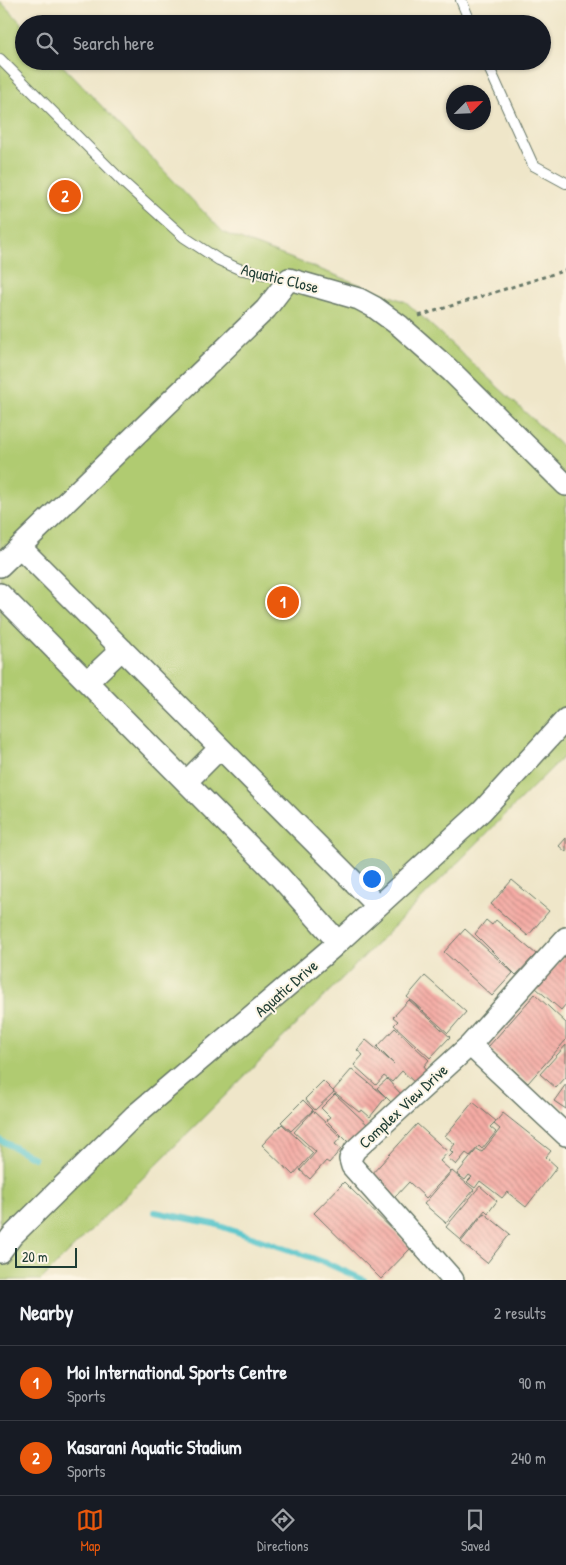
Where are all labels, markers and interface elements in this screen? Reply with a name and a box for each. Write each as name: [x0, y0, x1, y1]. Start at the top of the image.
search box: [15, 15, 551, 70]
icon: search: [33, 29, 61, 57]
text: Search here: [73, 30, 154, 56]
north arrow: [446, 85, 491, 130]
pin: 2: [49, 177, 81, 215]
street label: Aquatic Close: [239, 258, 322, 298]
pin: 1: [267, 583, 299, 621]
your location: [359, 866, 385, 892]
street label: Aquatic Drive: [250, 954, 323, 1022]
street label: Complex View Drive: [354, 1058, 453, 1153]
scale bar: [15, 1245, 78, 1268]
text: 20 m: [22, 1247, 48, 1266]
text: Nearby: [20, 1298, 73, 1327]
text: 2 results: [494, 1302, 546, 1324]
text: Moi International Sports Centre: [67, 1359, 287, 1385]
text: 1: [33, 1372, 39, 1394]
text: 90 m: [518, 1372, 546, 1394]
text: Sports: [67, 1385, 105, 1407]
text: Kasarani Aquatic Stadium: [67, 1434, 242, 1460]
text: 2: [32, 1447, 40, 1469]
text: 240 m: [511, 1447, 546, 1469]
text: Sports: [67, 1460, 105, 1482]
tab: Map: [76, 1506, 104, 1555]
tab: Directions: [257, 1506, 308, 1555]
tab: Saved: [461, 1506, 490, 1555]

